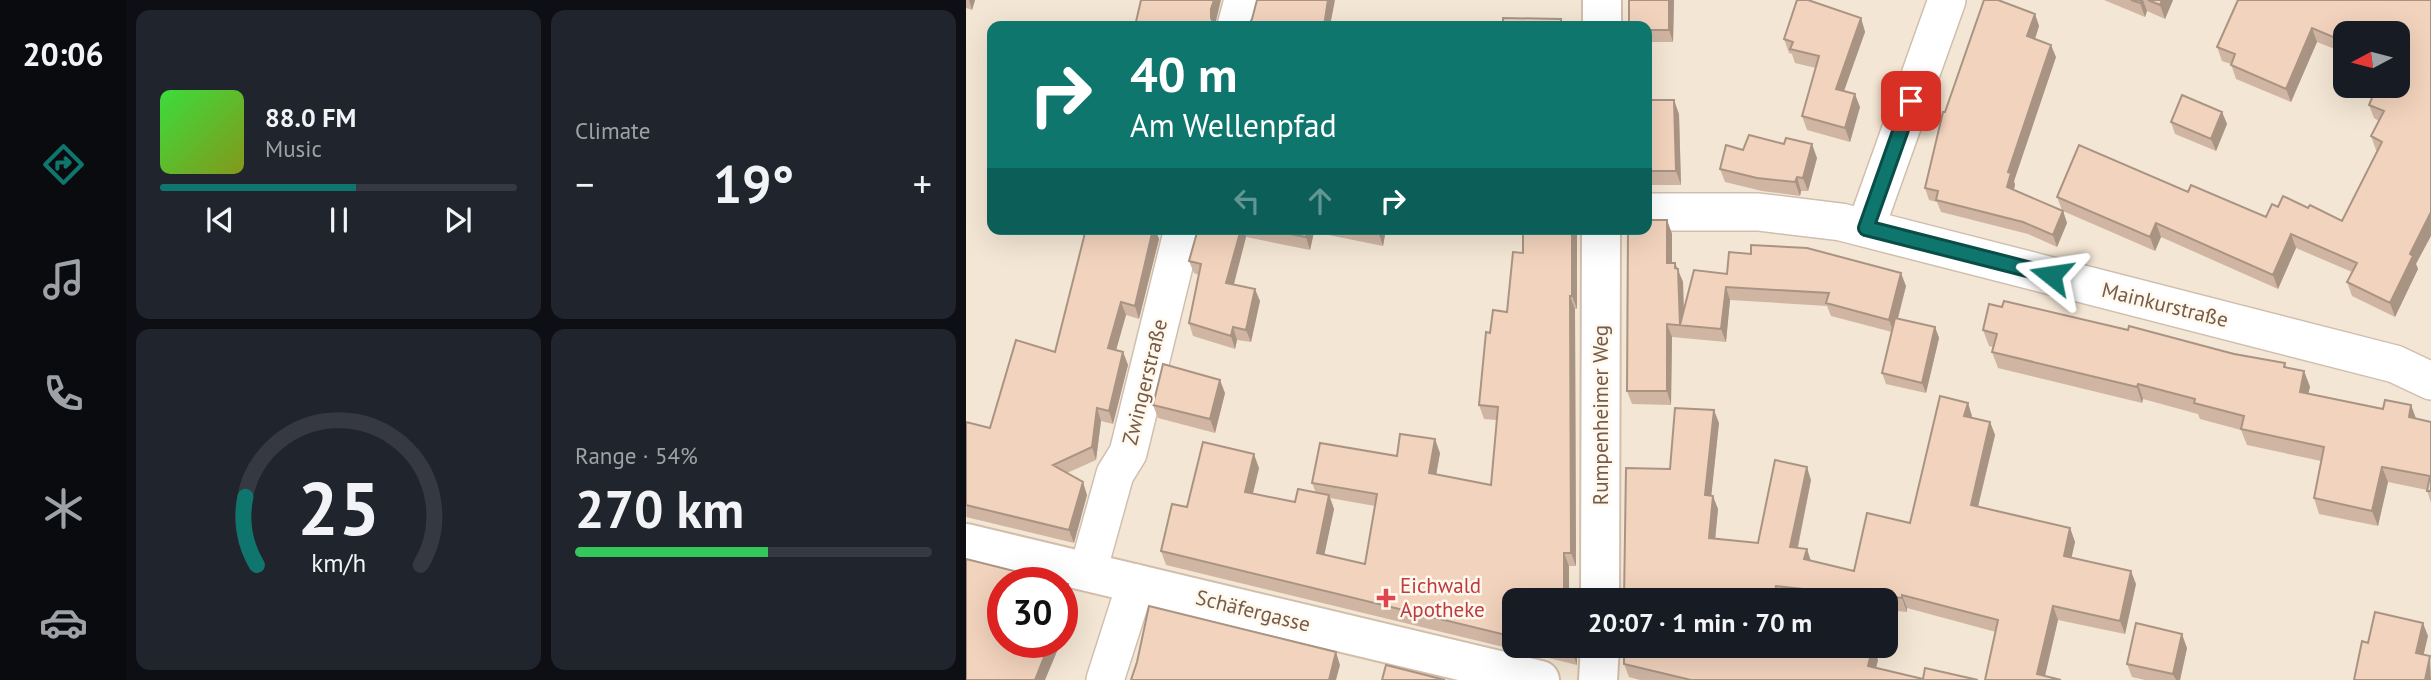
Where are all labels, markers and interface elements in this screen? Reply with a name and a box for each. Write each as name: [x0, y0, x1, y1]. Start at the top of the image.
north arrow: [2333, 21, 2410, 98]
map controls: [2333, 21, 2410, 98]
text: 20:06: [22, 33, 104, 75]
text: 40 m: [1130, 42, 1237, 106]
icon: right: [1015, 49, 1106, 140]
pin: [1881, 71, 1941, 131]
icon: arrive: [1892, 82, 1930, 120]
text: 88.0 FM: [265, 101, 356, 134]
text: Am Wellenpfad: [1130, 104, 1337, 146]
text: Climate: [575, 116, 650, 145]
text: Music: [265, 134, 322, 163]
icon: directions: [39, 140, 88, 189]
text: 19°: [713, 150, 794, 217]
text: −: [575, 159, 594, 208]
text: +: [913, 159, 932, 208]
icon: left: [1228, 182, 1266, 220]
icon: ahead: [1301, 182, 1339, 220]
icon: right: [1374, 182, 1412, 220]
icon: previous: [201, 201, 239, 239]
icon: pause: [320, 201, 358, 239]
icon: next: [439, 201, 477, 239]
position arrow: [2014, 238, 2088, 312]
icon: music: [39, 255, 88, 304]
street label: Mainkurstraße: [2099, 276, 2231, 333]
street label: Zwingerstraße: [1116, 316, 1173, 448]
street label: Rumpenheimer Weg: [1587, 325, 1614, 505]
icon: phone: [39, 369, 88, 418]
text: Range · 54%: [575, 441, 698, 470]
text: 25: [297, 462, 380, 556]
text: 270 km: [575, 475, 744, 542]
icon: climate: [39, 484, 88, 533]
text: km/h: [311, 547, 366, 579]
speed limit sign: 30: [987, 567, 1078, 658]
place label: Eichwald Apotheke: [1400, 572, 1485, 623]
street label: Schäfergasse: [1193, 583, 1313, 638]
marker: Eichwald Apotheke: [1378, 590, 1394, 606]
icon: car: [39, 598, 88, 647]
text: 20:07 · 1 min · 70 m: [1588, 606, 1812, 639]

